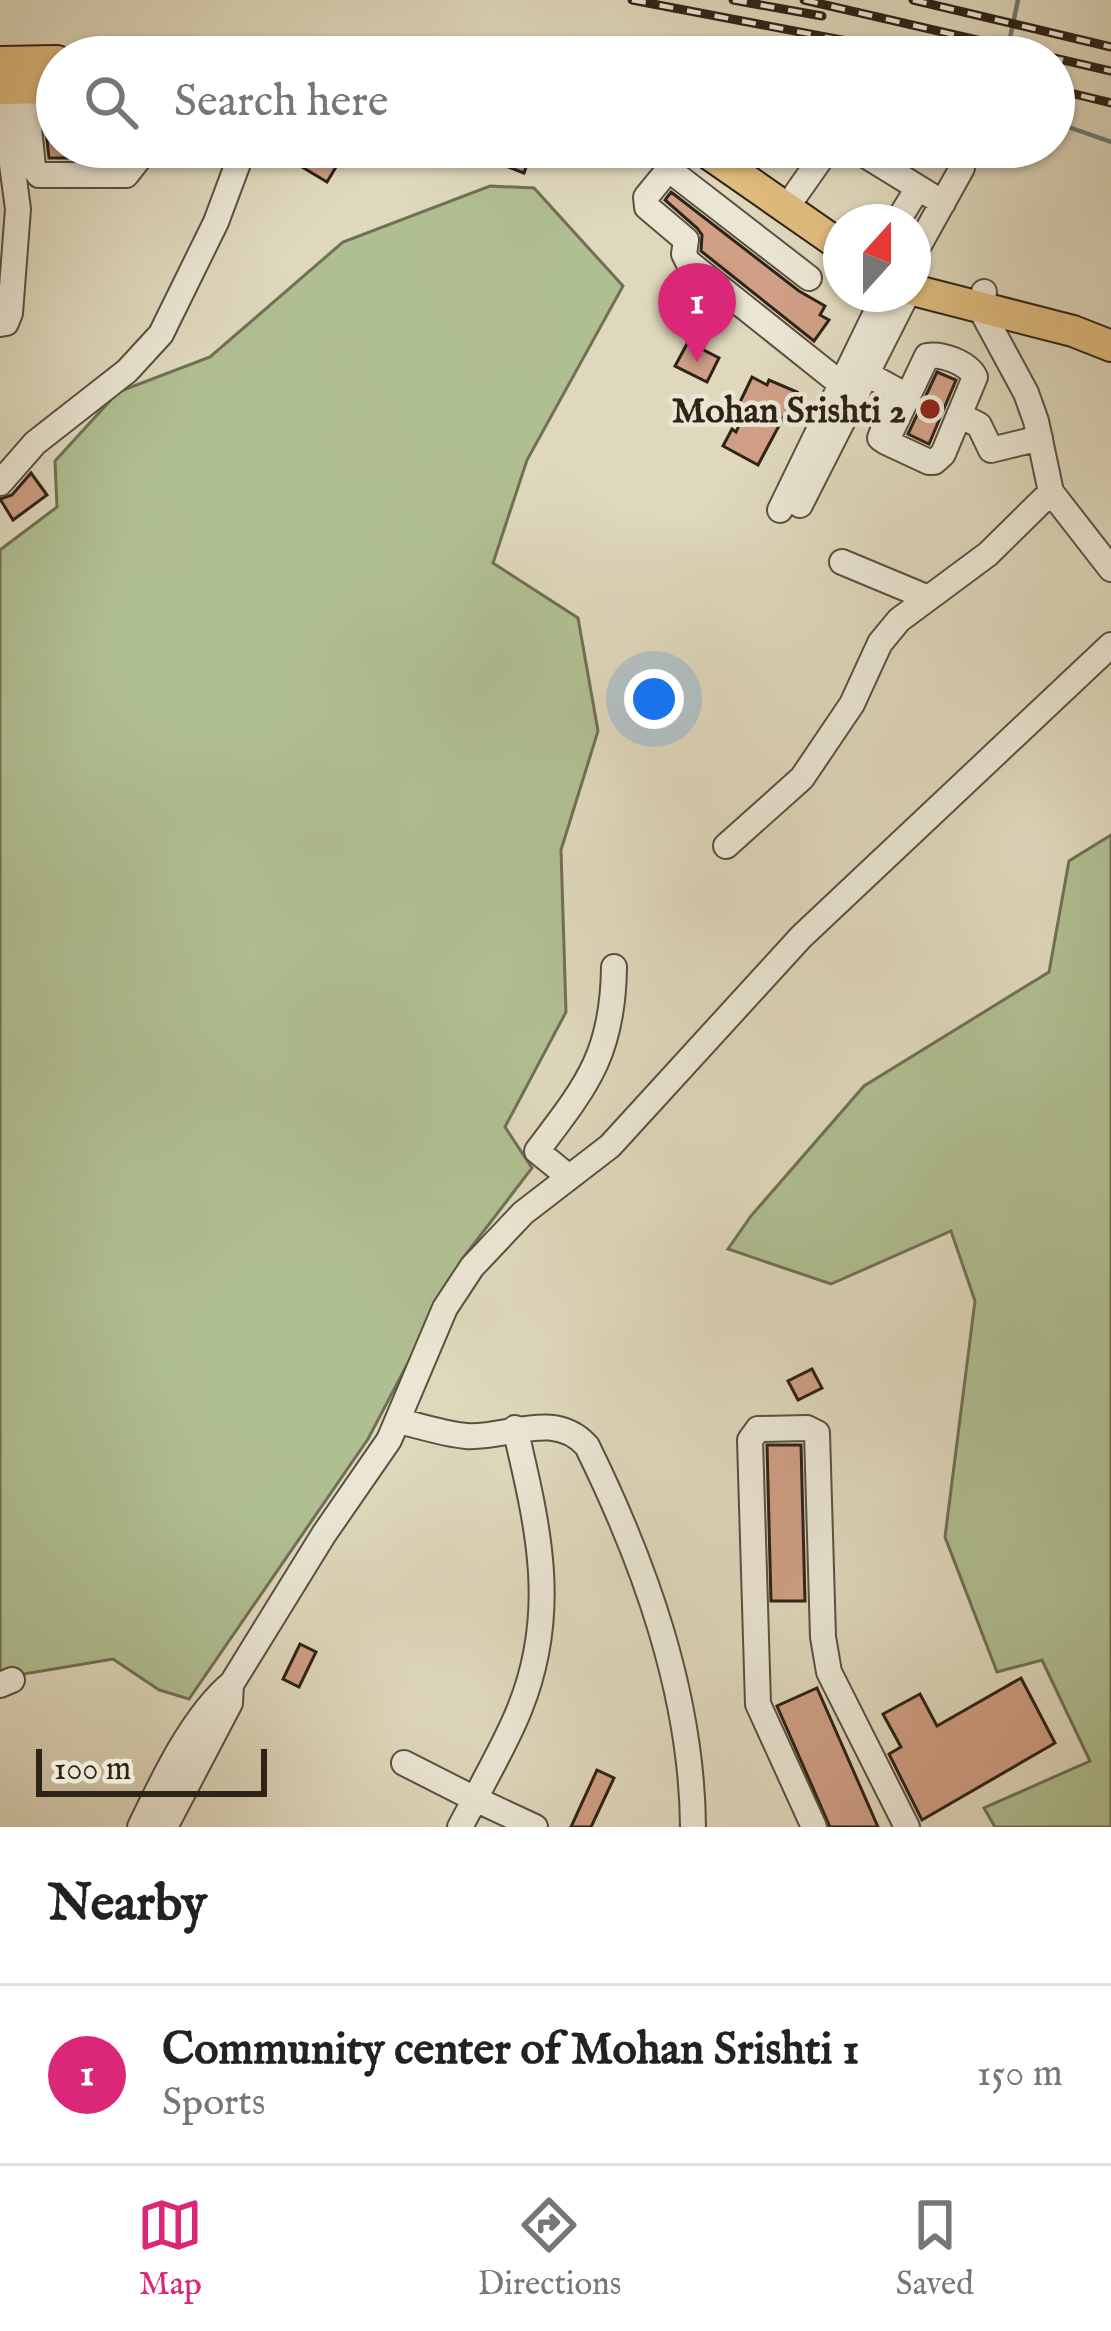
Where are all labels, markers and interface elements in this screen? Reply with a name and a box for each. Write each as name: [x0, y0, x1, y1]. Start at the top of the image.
search box: [36, 36, 1075, 168]
icon: search: [78, 69, 144, 135]
text: Search here: [174, 74, 388, 131]
north arrow: [823, 204, 931, 312]
pin: 1: [658, 263, 736, 362]
place label: Mohan Srishti 2: [672, 389, 906, 435]
marker: Mohan Srishti 2: [917, 396, 943, 422]
your location: [624, 669, 684, 729]
scale bar: [36, 1743, 267, 1796]
text: 100 m: [54, 1749, 131, 1791]
text: Nearby: [48, 1873, 207, 1938]
text: Community center of Mohan Srishti 1: [162, 2022, 859, 2079]
text: 1: [80, 2050, 94, 2099]
text: 150 m: [977, 2050, 1063, 2099]
text: Sports: [162, 2079, 265, 2128]
tab: Map: [137, 2192, 203, 2306]
tab: Directions: [478, 2192, 621, 2306]
tab: Saved: [896, 2192, 974, 2306]

